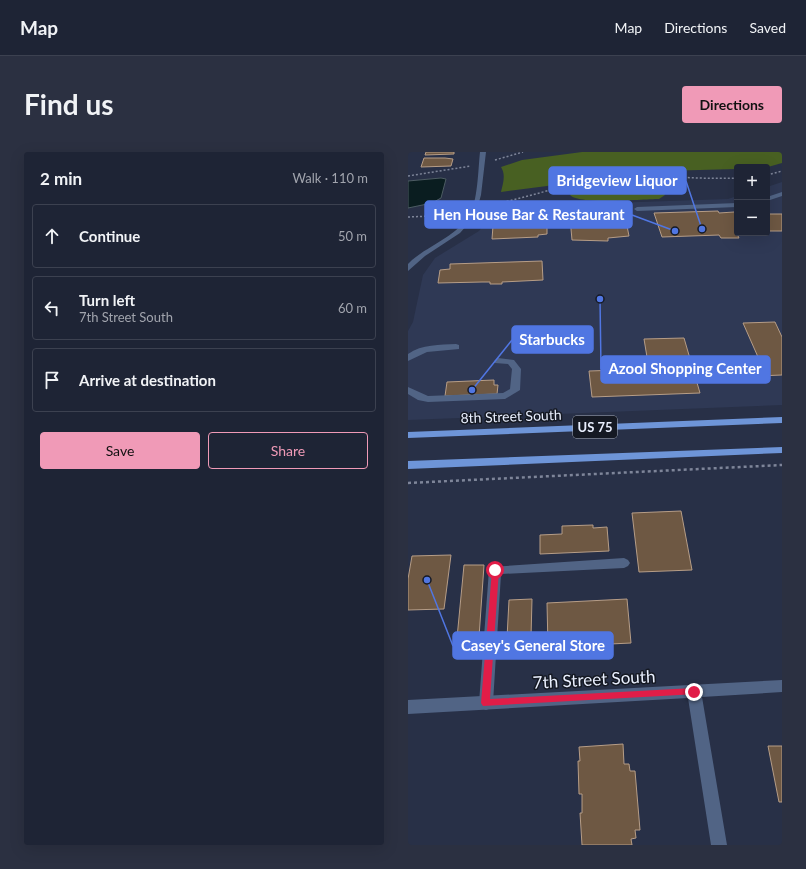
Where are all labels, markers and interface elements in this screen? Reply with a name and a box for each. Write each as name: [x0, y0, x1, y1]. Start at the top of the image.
text: Map: [20, 16, 58, 39]
text: Map: [615, 19, 642, 36]
text: Directions: [664, 19, 727, 36]
text: Saved: [749, 19, 786, 36]
button: Directions: [682, 86, 782, 123]
text: Find us: [24, 87, 114, 121]
map controls: [734, 164, 770, 236]
button: +: [734, 164, 770, 200]
callout: Bridgeview Liquor: [549, 167, 686, 194]
text: 2 min: [40, 168, 82, 189]
text: Walk · 110 m: [292, 170, 368, 186]
text: Bridgeview Liquor: [556, 171, 678, 189]
button: −: [734, 200, 770, 236]
callout: Hen House Bar & Restaurant: [425, 201, 632, 228]
text: Hen House Bar & Restaurant: [433, 205, 625, 223]
icon: ahead: [41, 225, 63, 247]
text: Continue: [79, 227, 140, 245]
text: 50 m: [338, 228, 367, 244]
text: Turn left: [79, 291, 135, 309]
icon: left: [41, 297, 63, 319]
text: 60 m: [338, 300, 367, 316]
text: 7th Street South: [79, 309, 173, 325]
callout: Starbucks: [512, 326, 593, 353]
text: Starbucks: [519, 330, 585, 348]
callout: Azool Shopping Center: [601, 356, 770, 383]
text: Azool Shopping Center: [607, 359, 762, 377]
icon: arrive: [41, 369, 63, 391]
text: Arrive at destination: [79, 371, 216, 389]
street label: 8th Street South: [460, 406, 562, 426]
road number: US 75: [573, 416, 617, 438]
button: Save: [40, 432, 200, 469]
button: Share: [208, 432, 368, 469]
route start: [486, 561, 504, 579]
callout: Casey's General Store: [453, 632, 613, 659]
text: Casey's General Store: [461, 636, 605, 654]
street label: 7th Street South: [532, 665, 656, 693]
route end: [685, 683, 703, 701]

